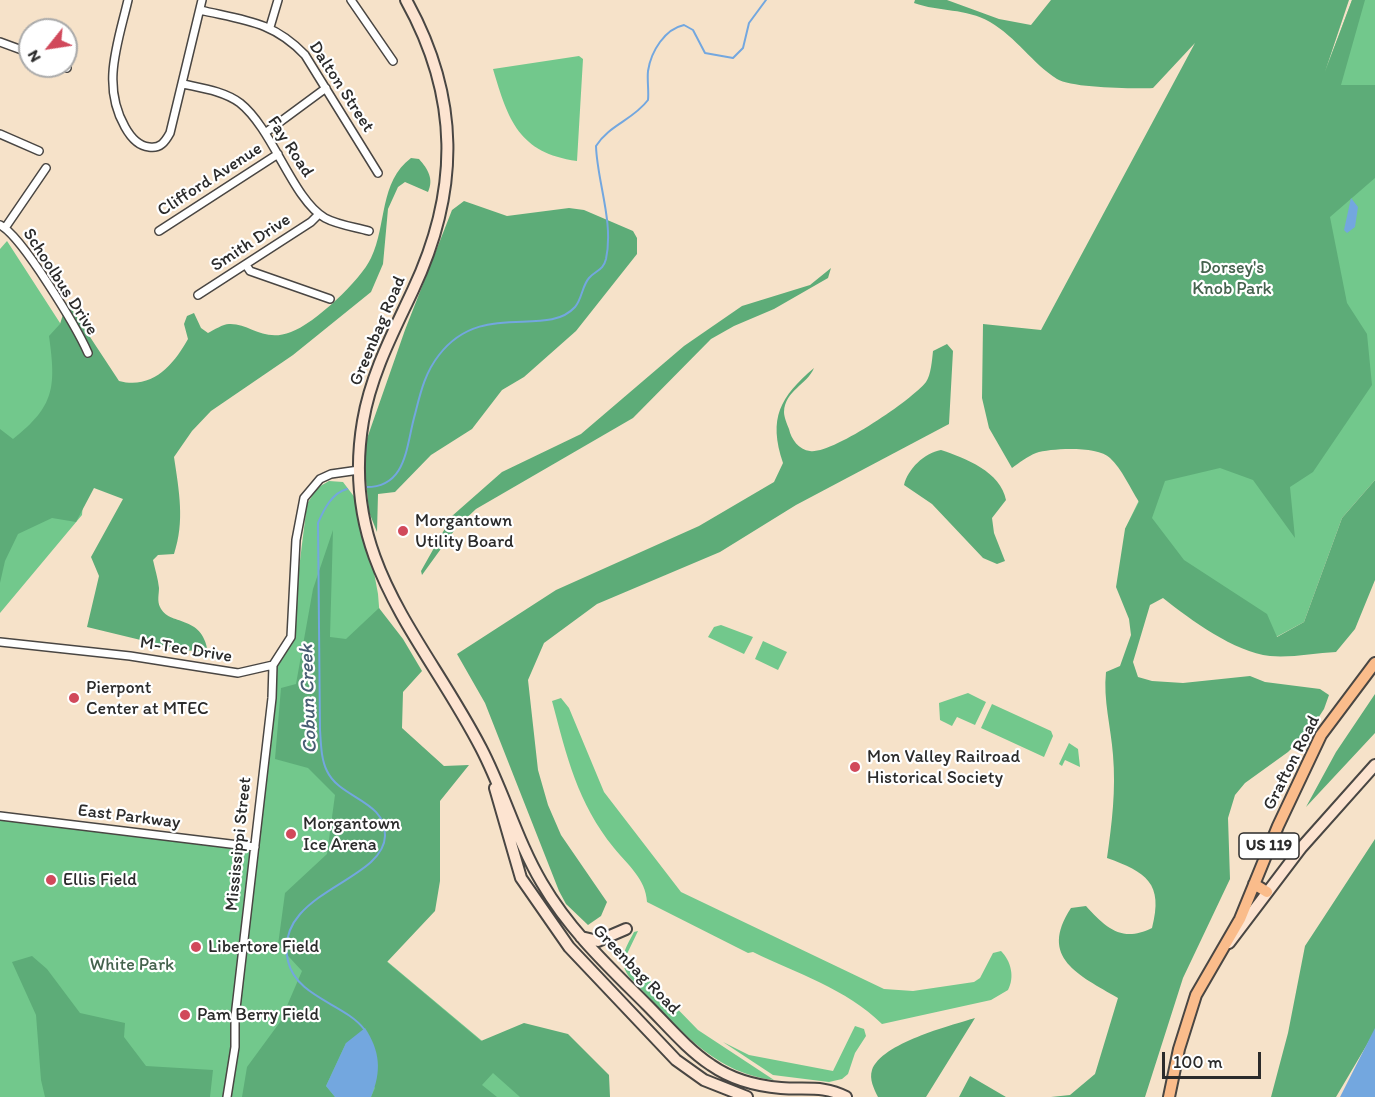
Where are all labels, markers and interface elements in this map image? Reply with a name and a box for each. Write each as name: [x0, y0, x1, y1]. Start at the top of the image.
north arrow: [18, 18, 78, 78]
street label: Dalton Street: [304, 37, 378, 137]
text: N: [23, 47, 45, 66]
street label: Fay Road: [262, 112, 318, 182]
street label: Clifford Avenue: [154, 138, 266, 222]
street label: Smith Drive: [207, 209, 295, 277]
street label: Schoolbus Drive: [17, 224, 103, 340]
park label: Dorsey's Knob Park: [1192, 257, 1272, 300]
street label: Greenbag Road: [345, 273, 411, 389]
place label: Morgantown Utility Board: [415, 510, 514, 552]
marker: Morgantown Utility Board: [396, 524, 410, 538]
street label: M-Tec Drive: [138, 632, 234, 668]
water label: Cobun Creek: [295, 644, 323, 754]
place label: Pierpont Center at MTEC: [86, 677, 209, 720]
marker: Pierpont Center at MTEC: [67, 691, 81, 705]
street label: Grafton Road: [1259, 712, 1325, 814]
place label: Mon Valley Railroad Historical Society: [867, 746, 1020, 789]
marker: Mon Valley Railroad Historical Society: [848, 760, 862, 774]
street label: Mississippi Street: [221, 776, 257, 912]
street label: East Parkway: [77, 800, 181, 834]
place label: Morgantown Ice Arena: [303, 813, 400, 856]
marker: Morgantown Ice Arena: [284, 827, 298, 841]
road number: US 119: [1239, 833, 1299, 859]
place label: Ellis Field: [63, 869, 137, 891]
marker: Ellis Field: [44, 873, 58, 887]
street label: Greenbag Road: [588, 920, 684, 1020]
place label: Libertore Field: [208, 936, 319, 958]
marker: Libertore Field: [189, 940, 203, 954]
park label: White Park: [90, 954, 174, 976]
place label: Pam Berry Field: [197, 1004, 319, 1026]
marker: Pam Berry Field: [178, 1008, 192, 1022]
scale bar: [1165, 1040, 1264, 1078]
text: 100 m: [1173, 1051, 1223, 1073]

